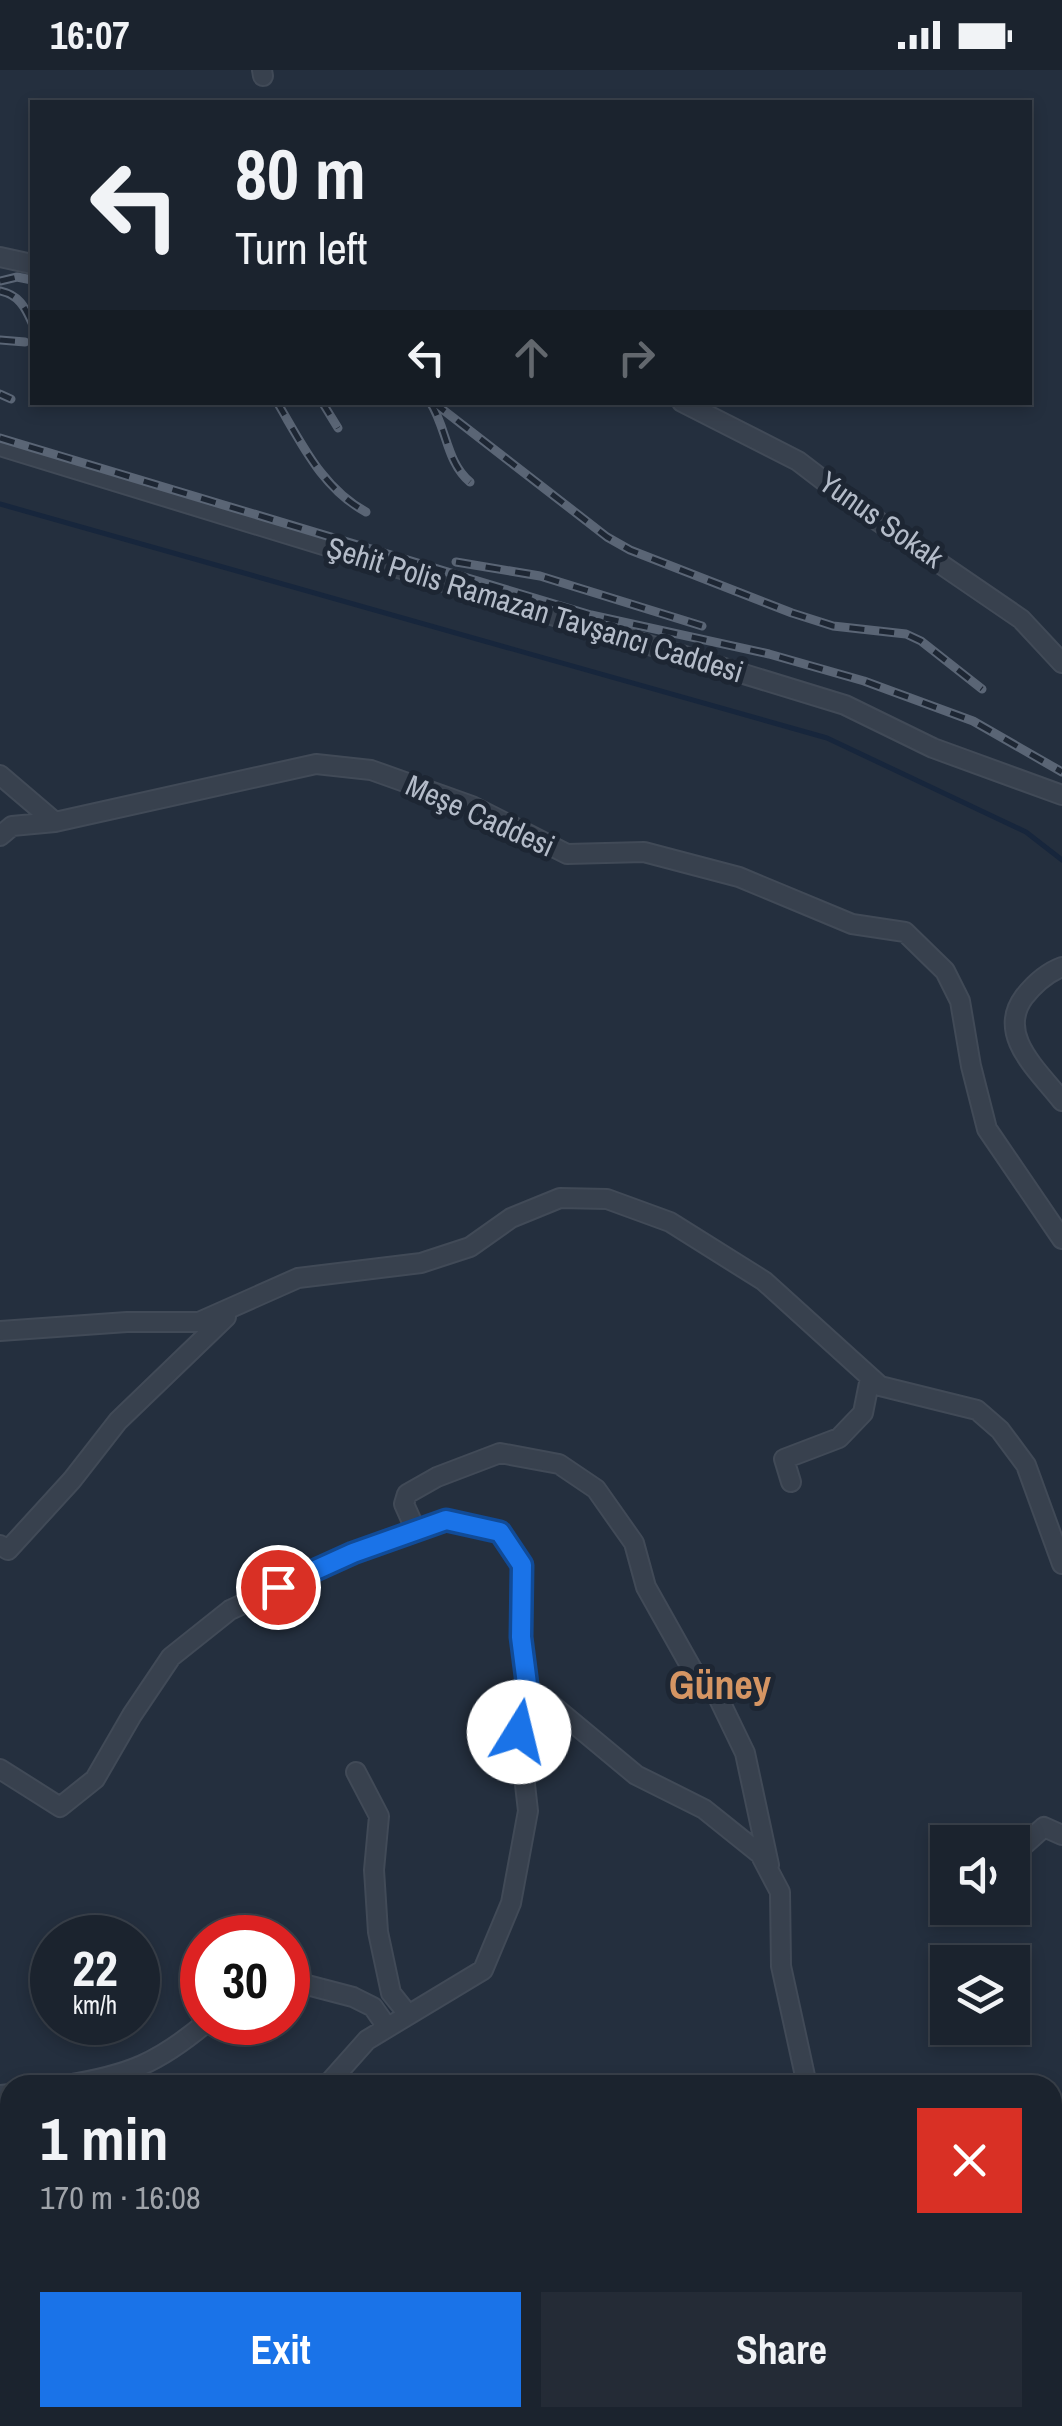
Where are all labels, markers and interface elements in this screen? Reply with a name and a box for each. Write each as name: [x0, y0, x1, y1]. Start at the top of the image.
text: 16:07: [50, 10, 130, 61]
text: 80 m: [235, 127, 366, 221]
icon: left: [70, 140, 200, 270]
text: Turn left: [235, 217, 367, 278]
icon: left: [399, 330, 454, 385]
icon: ahead: [504, 330, 559, 385]
icon: right: [609, 330, 664, 385]
street label: Yunus Sokak: [811, 462, 952, 577]
street label: Şehit Polis Ramazan Tavşancı Caddesi: [322, 527, 748, 692]
street label: Meşe Caddesi: [400, 765, 561, 866]
pin: [236, 1545, 321, 1630]
icon: arrive: [251, 1560, 306, 1615]
district label: Güney: [669, 1658, 772, 1711]
position arrow: [467, 1680, 571, 1784]
map controls: [930, 1825, 1030, 2045]
button: sound: [930, 1825, 1030, 1925]
speed limit sign: 30: [180, 1915, 310, 2045]
text: 22: [72, 1934, 118, 2002]
button: layers: [930, 1945, 1030, 2045]
text: km/h: [73, 1988, 117, 2022]
text: 1 min: [40, 2098, 169, 2179]
button: close: [917, 2108, 1022, 2213]
text: 170 m · 16:08: [40, 2176, 200, 2219]
button: Exit: [40, 2292, 521, 2407]
button: Share: [541, 2292, 1022, 2407]

